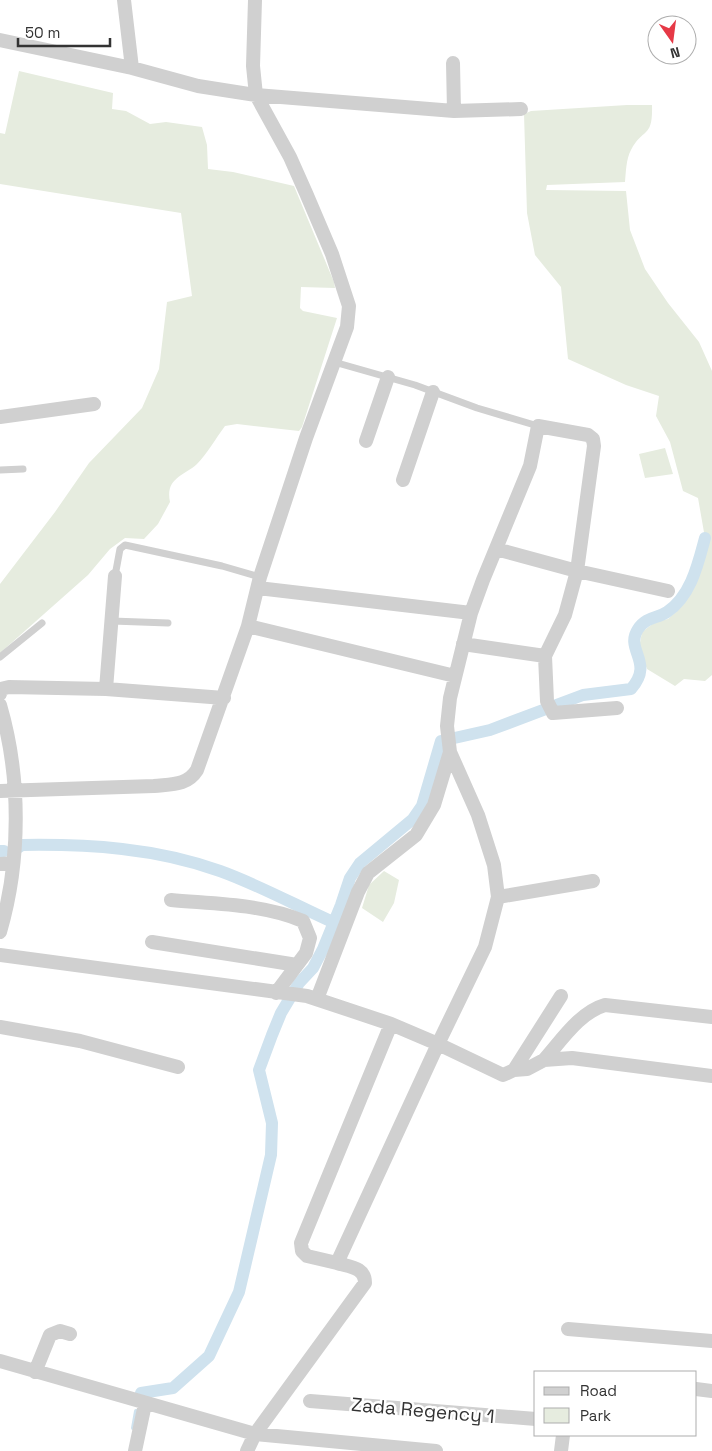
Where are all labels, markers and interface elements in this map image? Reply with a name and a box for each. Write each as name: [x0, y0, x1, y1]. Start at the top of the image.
scale bar: [18, 15, 110, 47]
north arrow: [647, 15, 697, 65]
text: 50 m: [25, 23, 60, 42]
text: N: [668, 43, 682, 62]
legend: [534, 1371, 697, 1436]
text: Road: [580, 1381, 617, 1400]
street label: Zada Regency 1: [350, 1392, 496, 1429]
text: Park: [580, 1406, 611, 1425]

